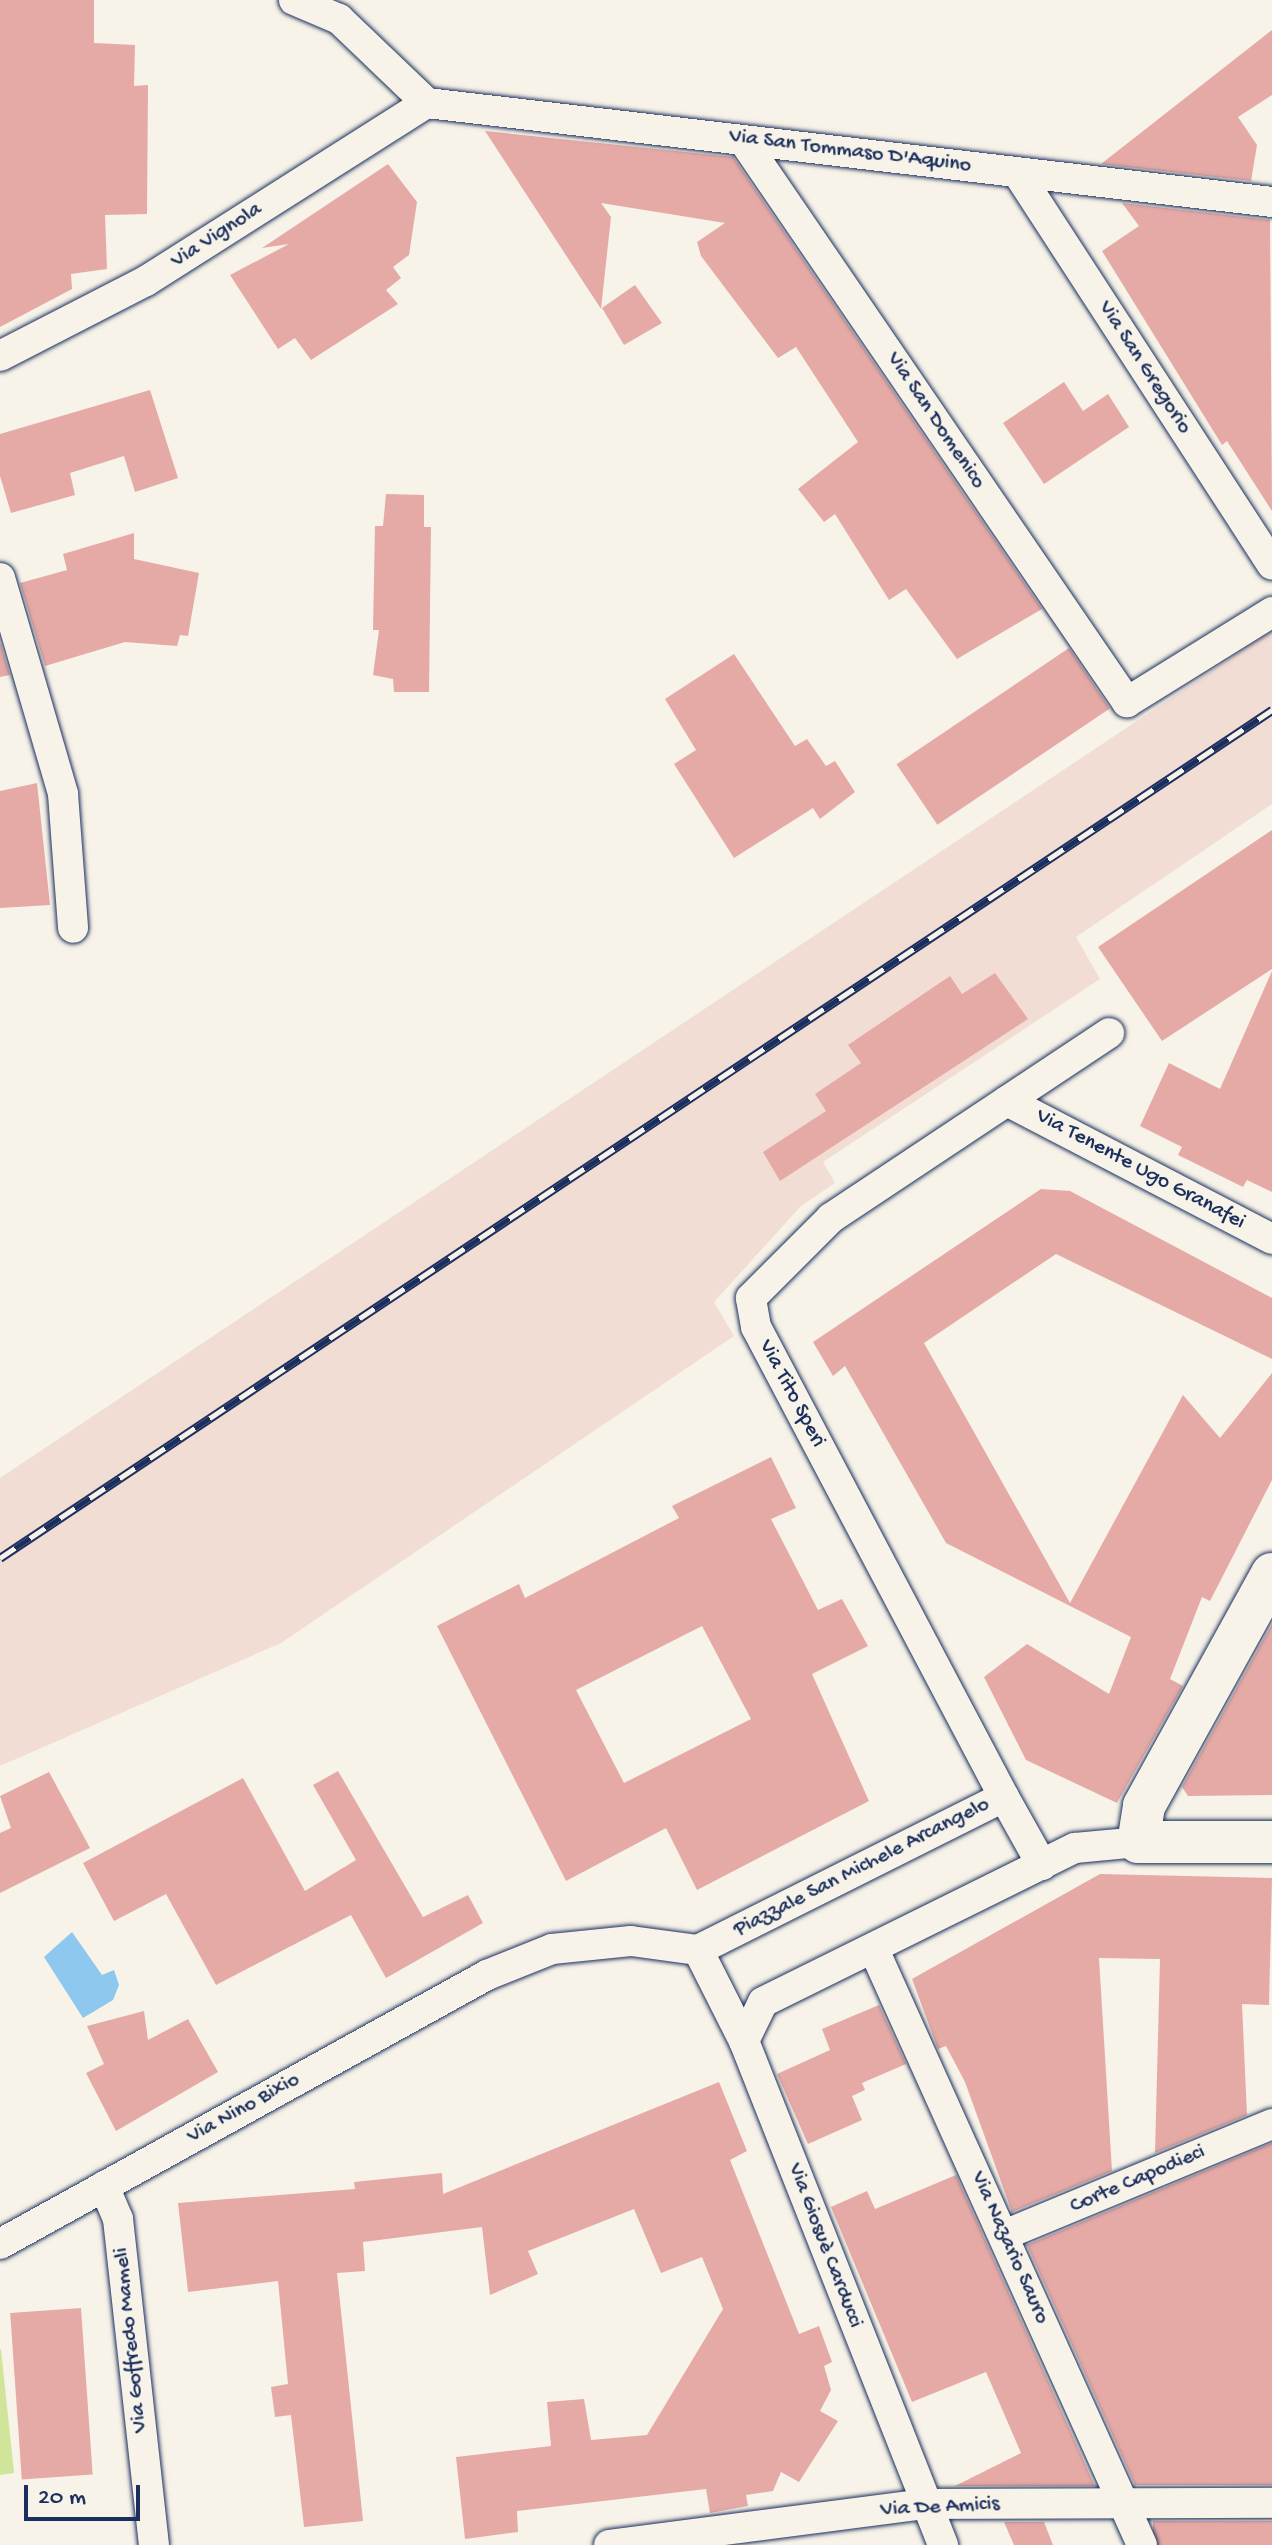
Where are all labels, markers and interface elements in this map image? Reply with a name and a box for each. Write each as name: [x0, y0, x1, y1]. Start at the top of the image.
street label: Via San Tommaso D'Aquino: [727, 124, 973, 180]
street label: Via Vignola: [167, 197, 267, 275]
street label: Via San Gregorio: [1091, 296, 1197, 440]
street label: Via San Domenico: [880, 348, 990, 494]
street label: Via Tenente Ugo Granafei: [1031, 1104, 1249, 1236]
street label: Via Tito Speri: [752, 1336, 830, 1452]
street label: Piazzale San Michele Arcangelo: [730, 1792, 994, 1944]
street label: Via Nino Bixio: [183, 2067, 305, 2151]
street label: Corte Capodieci: [1066, 2140, 1210, 2220]
street label: Via Giosuè Carducci: [780, 2160, 868, 2332]
street label: Via Nazario Sauro: [964, 2168, 1054, 2328]
street label: Via Goffredo Mameli: [109, 2246, 155, 2434]
scale bar: [28, 2469, 144, 2519]
text: 20 m: [38, 2484, 86, 2513]
street label: Via De Amicis: [880, 2492, 1000, 2524]

